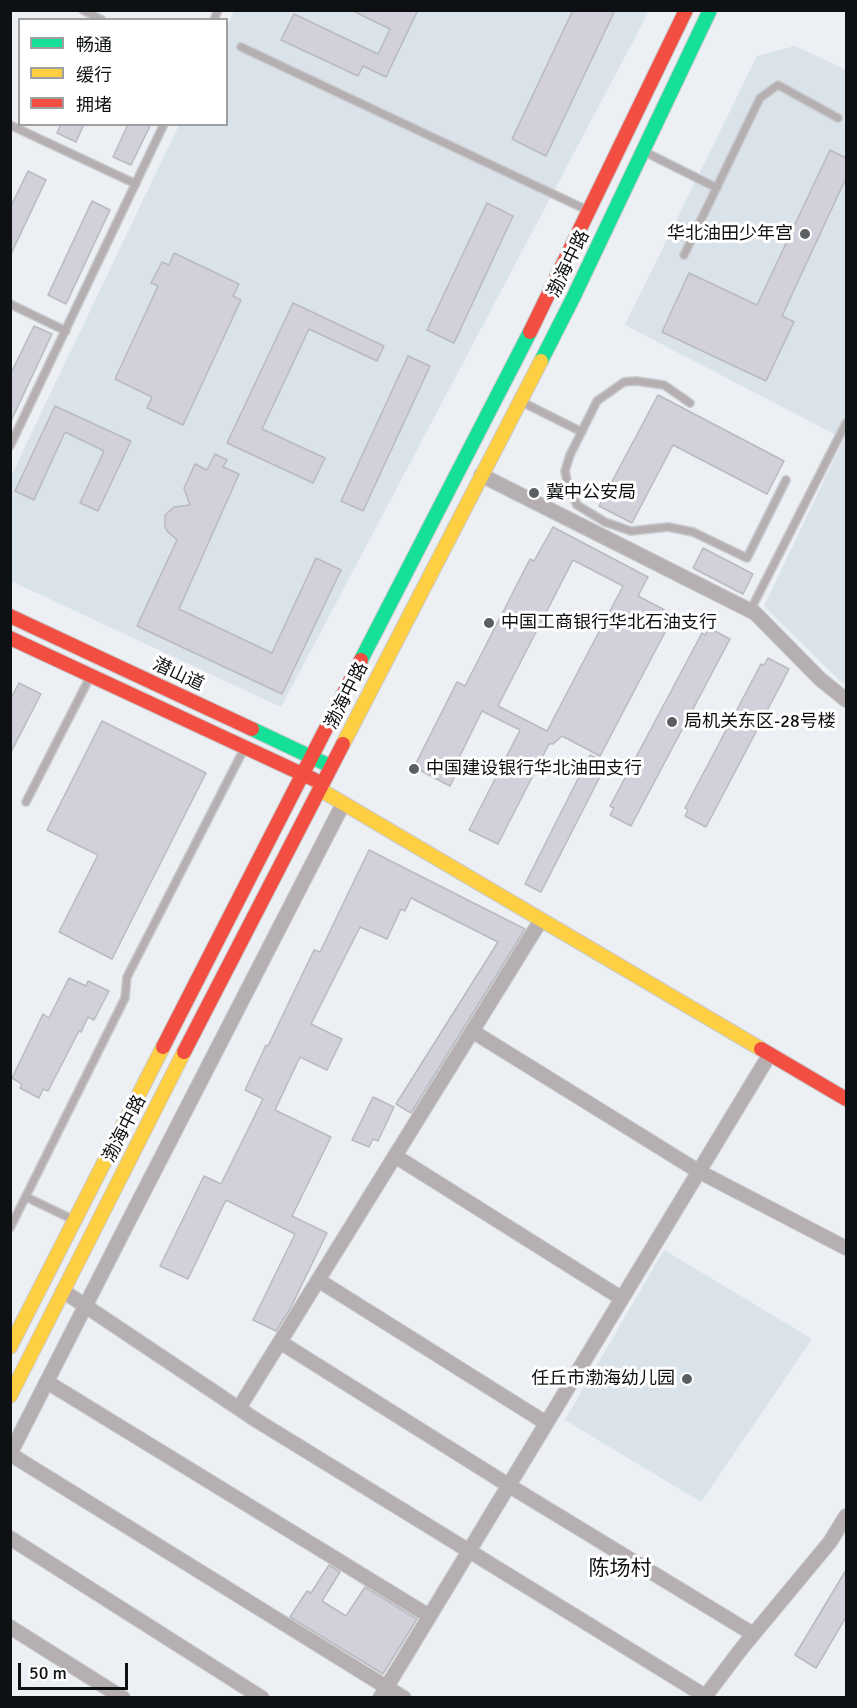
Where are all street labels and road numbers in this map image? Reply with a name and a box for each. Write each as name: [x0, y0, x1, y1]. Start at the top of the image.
street label: 渤海中路: [544, 227, 594, 301]
street label: 潜山道: [149, 654, 207, 696]
street label: 渤海中路: [321, 659, 373, 733]
street label: 渤海中路: [99, 1092, 151, 1166]

